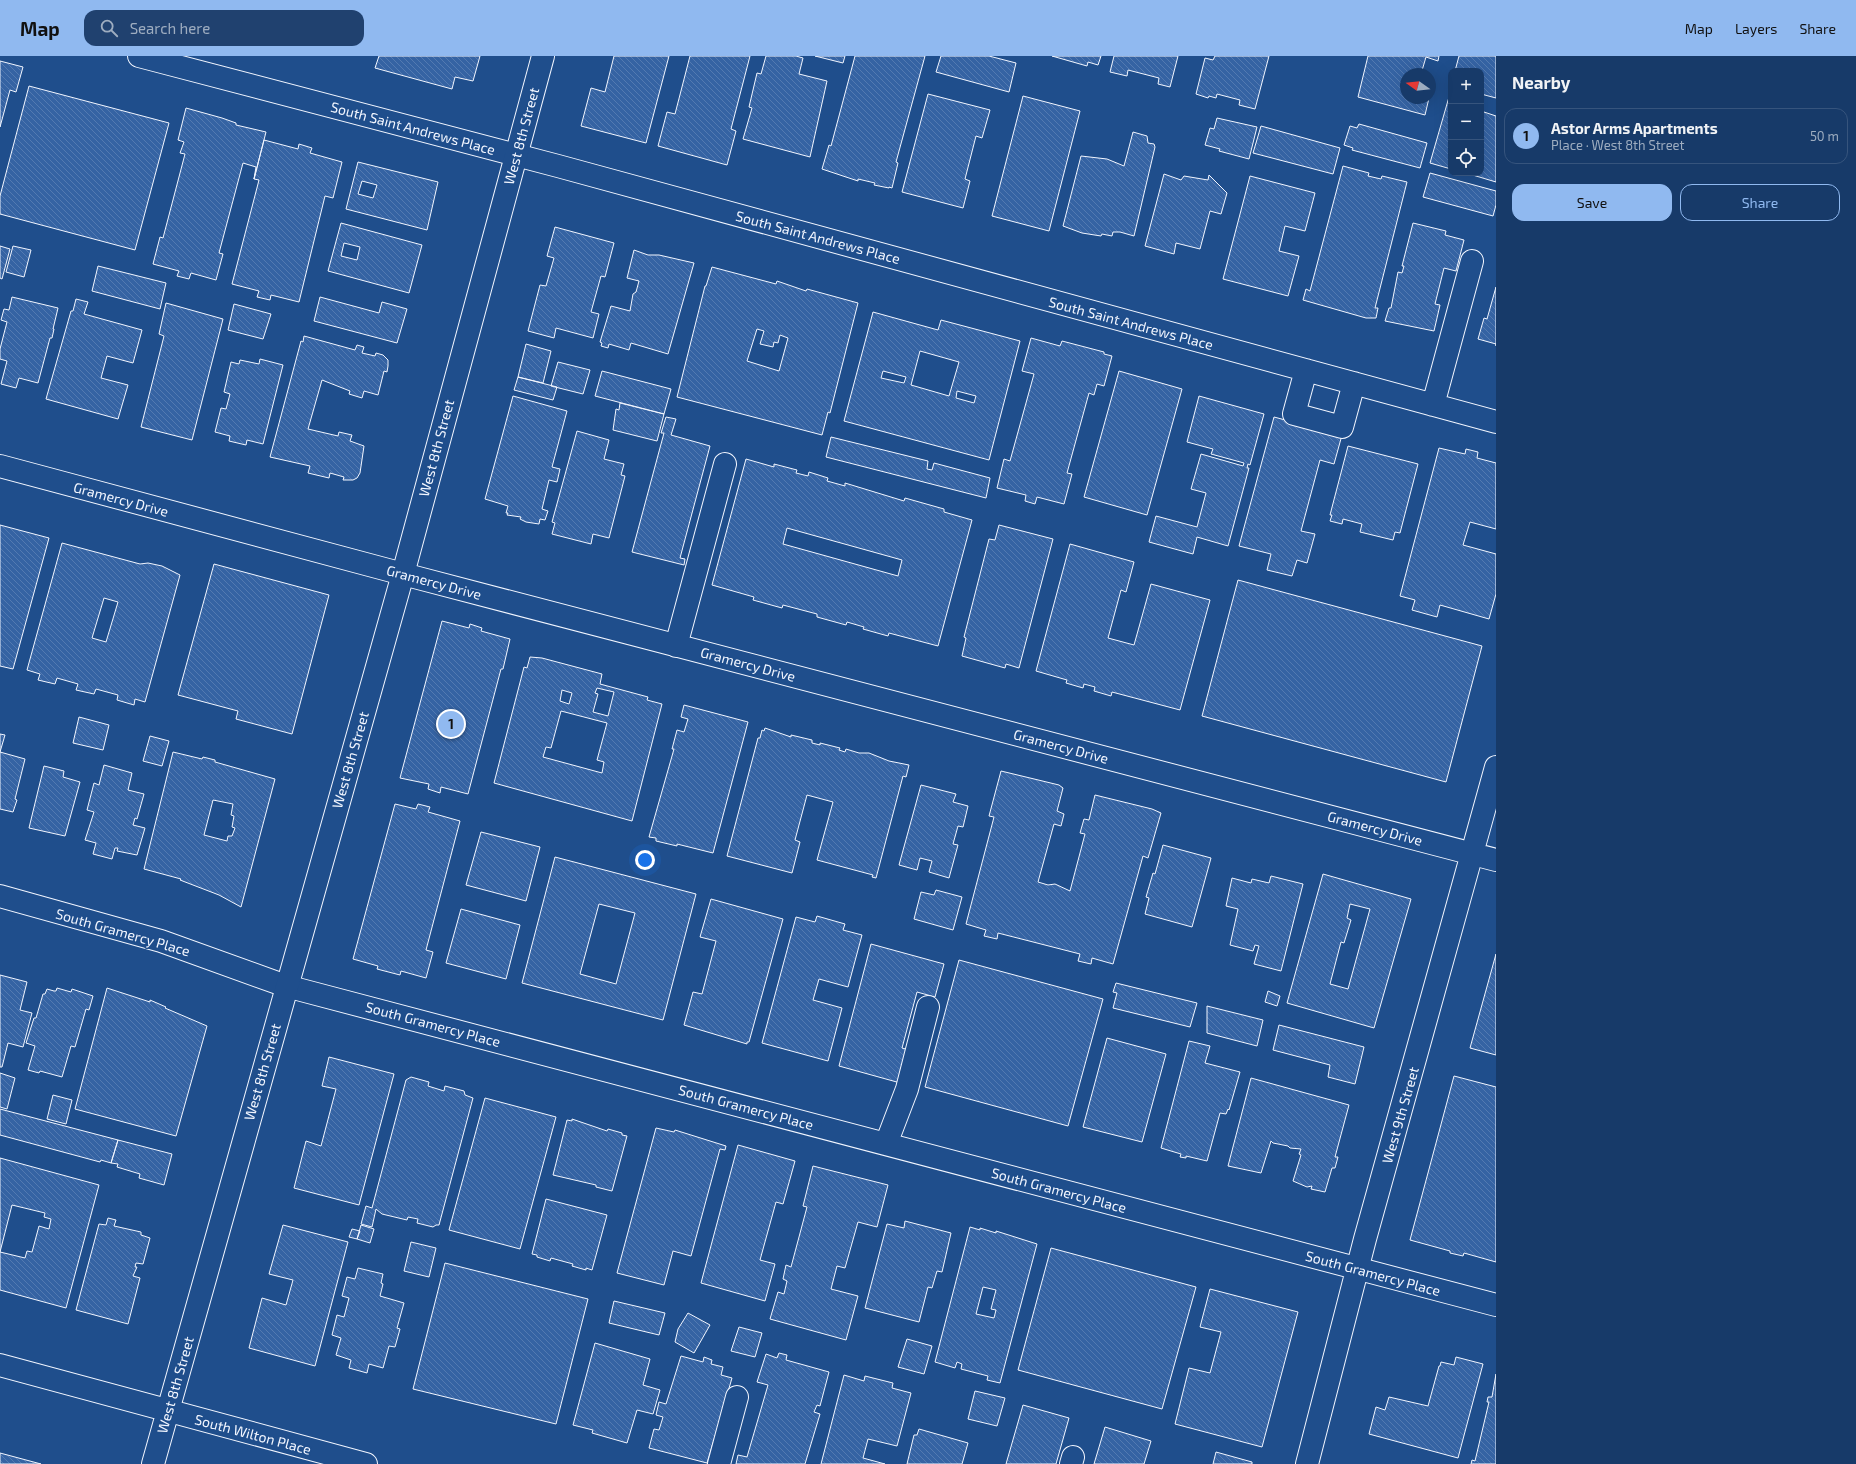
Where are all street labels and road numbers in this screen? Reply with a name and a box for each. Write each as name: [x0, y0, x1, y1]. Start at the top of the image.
street label: West 8th Street: [500, 85, 542, 187]
street label: South Saint Andrews Place: [329, 98, 497, 158]
street label: South Saint Andrews Place: [734, 207, 902, 267]
street label: South Saint Andrews Place: [1047, 293, 1215, 353]
street label: West 8th Street: [415, 397, 457, 499]
street label: Gramercy Drive: [72, 478, 170, 520]
street label: Gramercy Drive: [385, 561, 483, 603]
street label: Gramercy Drive: [699, 643, 797, 685]
street label: West 8th Street: [328, 710, 372, 810]
street label: Gramercy Drive: [1012, 725, 1110, 767]
street label: Gramercy Drive: [1326, 807, 1424, 849]
street label: South Gramercy Place: [54, 905, 192, 959]
street label: South Gramercy Place: [364, 998, 502, 1050]
street label: West 8th Street: [240, 1022, 284, 1122]
street label: West 9th Street: [1378, 1065, 1422, 1165]
street label: South Gramercy Place: [677, 1081, 815, 1133]
street label: South Gramercy Place: [990, 1164, 1128, 1216]
street label: South Gramercy Place: [1304, 1247, 1442, 1299]
street label: West 8th Street: [153, 1335, 197, 1435]
street label: South Wilton Place: [193, 1410, 313, 1458]

